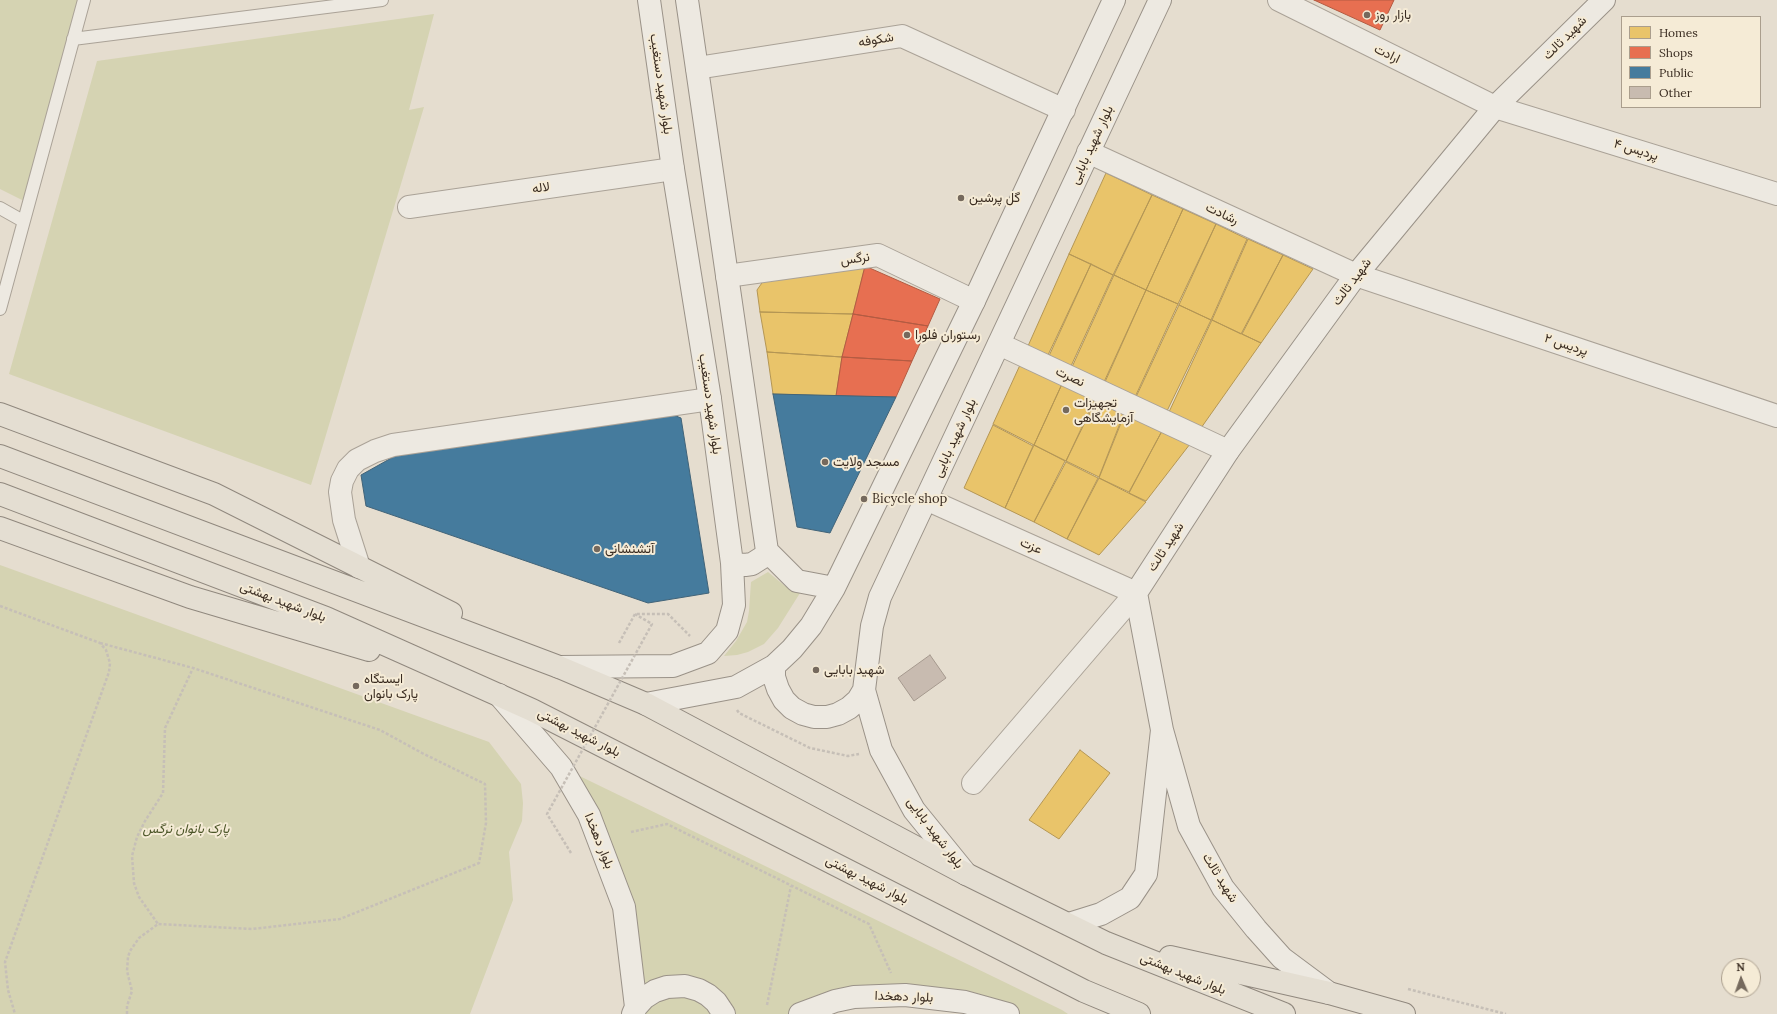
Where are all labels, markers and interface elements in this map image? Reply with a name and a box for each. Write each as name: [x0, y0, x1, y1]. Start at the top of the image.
place label: بازار روز: [1375, 7, 1411, 23]
marker: بازار روز: [1362, 10, 1372, 20]
street label: شهید ثالث: [1540, 13, 1590, 63]
legend: [1621, 16, 1761, 108]
text: Homes: [1659, 25, 1698, 40]
street label: شکوفه: [857, 30, 895, 50]
street label: بلوار شهید دستغیب: [646, 33, 676, 135]
street label: ارادت: [1371, 41, 1403, 67]
text: Shops: [1659, 45, 1693, 60]
text: Public: [1659, 65, 1693, 80]
text: Other: [1659, 85, 1692, 100]
street label: بلوار شهید بابایی: [1067, 103, 1117, 187]
street label: پردیس ۴: [1612, 136, 1660, 164]
street label: لاله: [531, 179, 551, 197]
place label: گل پرشین: [969, 190, 1020, 206]
marker: گل پرشین: [956, 193, 966, 203]
street label: رشادت: [1203, 200, 1241, 228]
street label: نرگس: [839, 249, 871, 269]
street label: شهید ثالث: [1329, 255, 1375, 309]
place label: رستوران فلورا: [915, 327, 980, 343]
marker: رستوران فلورا: [902, 330, 912, 340]
street label: پردیس ۲: [1542, 331, 1590, 359]
street label: بلوار شهید دستغیب: [695, 353, 725, 455]
street label: نصرت: [1053, 364, 1087, 390]
place label: تجهیزات آزمایشگاهی: [1074, 395, 1133, 426]
street label: بلوار شهید بابایی: [930, 396, 980, 480]
marker: تجهیزات آزمایشگاهی: [1061, 405, 1071, 415]
place label: مسجد ولایت: [833, 454, 899, 470]
marker: مسجد ولایت: [820, 457, 830, 467]
place label: Bicycle shop: [872, 491, 947, 507]
marker: Bicycle shop: [859, 494, 869, 504]
street label: شهید ثالث: [1144, 520, 1188, 574]
street label: عزت: [1018, 534, 1044, 558]
place label: آتشنشانی: [605, 541, 654, 557]
marker: آتشنشانی: [592, 544, 602, 554]
street label: بلوار شهید بهشتی: [238, 578, 328, 626]
place label: شهید بابایی: [824, 662, 885, 678]
marker: شهید بابایی: [811, 665, 821, 675]
place label: ایستگاه پارک بانوان: [364, 671, 418, 702]
marker: ایستگاه پارک بانوان: [351, 681, 361, 691]
street label: بلوار شهید بهشتی: [535, 705, 623, 761]
street label: بلوار شهید بابایی: [903, 794, 967, 872]
street label: بلوار دهخدا: [581, 811, 617, 871]
park label: پارک بانوان نرگس: [143, 821, 229, 837]
street label: شهید ثالث: [1199, 850, 1241, 906]
street label: بلوار شهید بهشتی: [823, 852, 911, 908]
street label: بلوار شهید بهشتی: [1138, 950, 1228, 998]
north arrow: [1721, 958, 1761, 998]
text: N: [1736, 960, 1745, 974]
street label: بلوار دهخدا: [874, 988, 934, 1006]

